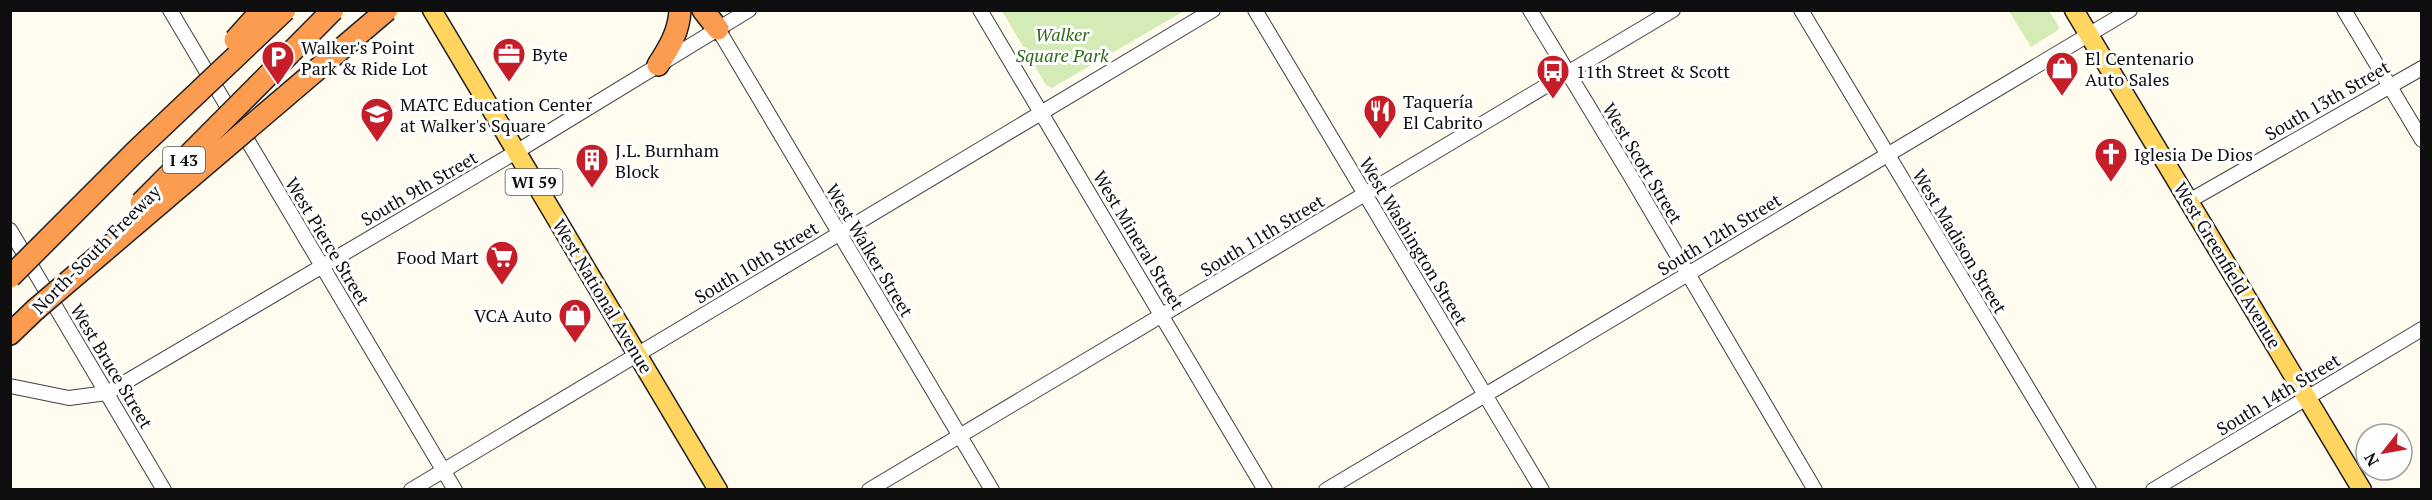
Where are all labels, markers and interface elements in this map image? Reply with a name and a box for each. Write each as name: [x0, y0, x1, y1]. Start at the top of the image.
park label: Walker Square Park: [1015, 22, 1109, 67]
place label: Walker's Point Park & Ride Lot: [301, 35, 428, 80]
office icon: Byte: [491, 36, 527, 83]
parking icon: Walker's Point Park & Ride Lot: [260, 39, 296, 86]
place label: Byte: [532, 42, 568, 66]
place label: El Centenario Auto Sales: [2085, 46, 2194, 91]
shop icon: El Centenario Auto Sales: [2044, 50, 2080, 97]
bus stop icon: 11th Street & Scott: [1535, 53, 1571, 100]
street label: South 13th Street: [2260, 54, 2394, 145]
place label: 11th Street & Scott: [1576, 59, 1730, 83]
place label: Taquería El Cabrito: [1403, 89, 1483, 134]
place label: MATC Education Center at Walker's Square: [400, 92, 592, 137]
restaurant icon: Taquería El Cabrito: [1362, 93, 1398, 140]
school or university icon: MATC Education Center at Walker's Square: [359, 96, 395, 143]
street label: West Scott Street: [1597, 98, 1689, 228]
church icon: Iglesia De Dios: [2093, 136, 2129, 183]
place label: J.L. Burnham Block: [615, 138, 719, 183]
building icon: J.L. Burnham Block: [574, 142, 610, 189]
place label: Iglesia De Dios: [2134, 142, 2253, 166]
street label: South 9th Street: [356, 145, 482, 231]
road number: I 43: [163, 147, 205, 173]
street label: West Washington Street: [1354, 153, 1474, 330]
street label: West Madison Street: [1907, 164, 2013, 318]
street label: West Mineral Street: [1088, 166, 1190, 314]
road number: WI 59: [506, 169, 562, 195]
street label: West Pierce Street: [280, 173, 376, 310]
street label: West Greenfield Avenue: [2169, 177, 2287, 353]
street label: North-South Freeway: [26, 179, 166, 319]
street label: West Walker Street: [821, 179, 919, 321]
street label: South 12th Street: [1653, 187, 1786, 280]
street label: South 11th Street: [1196, 188, 1329, 281]
street label: West National Avenue: [547, 214, 659, 378]
street label: South 10th Street: [690, 215, 823, 308]
supermarket icon: Food Mart: [484, 239, 520, 286]
place label: Food Mart: [397, 245, 479, 269]
shop icon: VCA Auto: [557, 297, 593, 344]
street label: West Bruce Street: [65, 299, 159, 433]
place label: VCA Auto: [474, 303, 552, 327]
street label: South 14th Street: [2212, 347, 2345, 440]
north arrow: [2354, 422, 2414, 482]
text: N: [2359, 449, 2384, 471]

